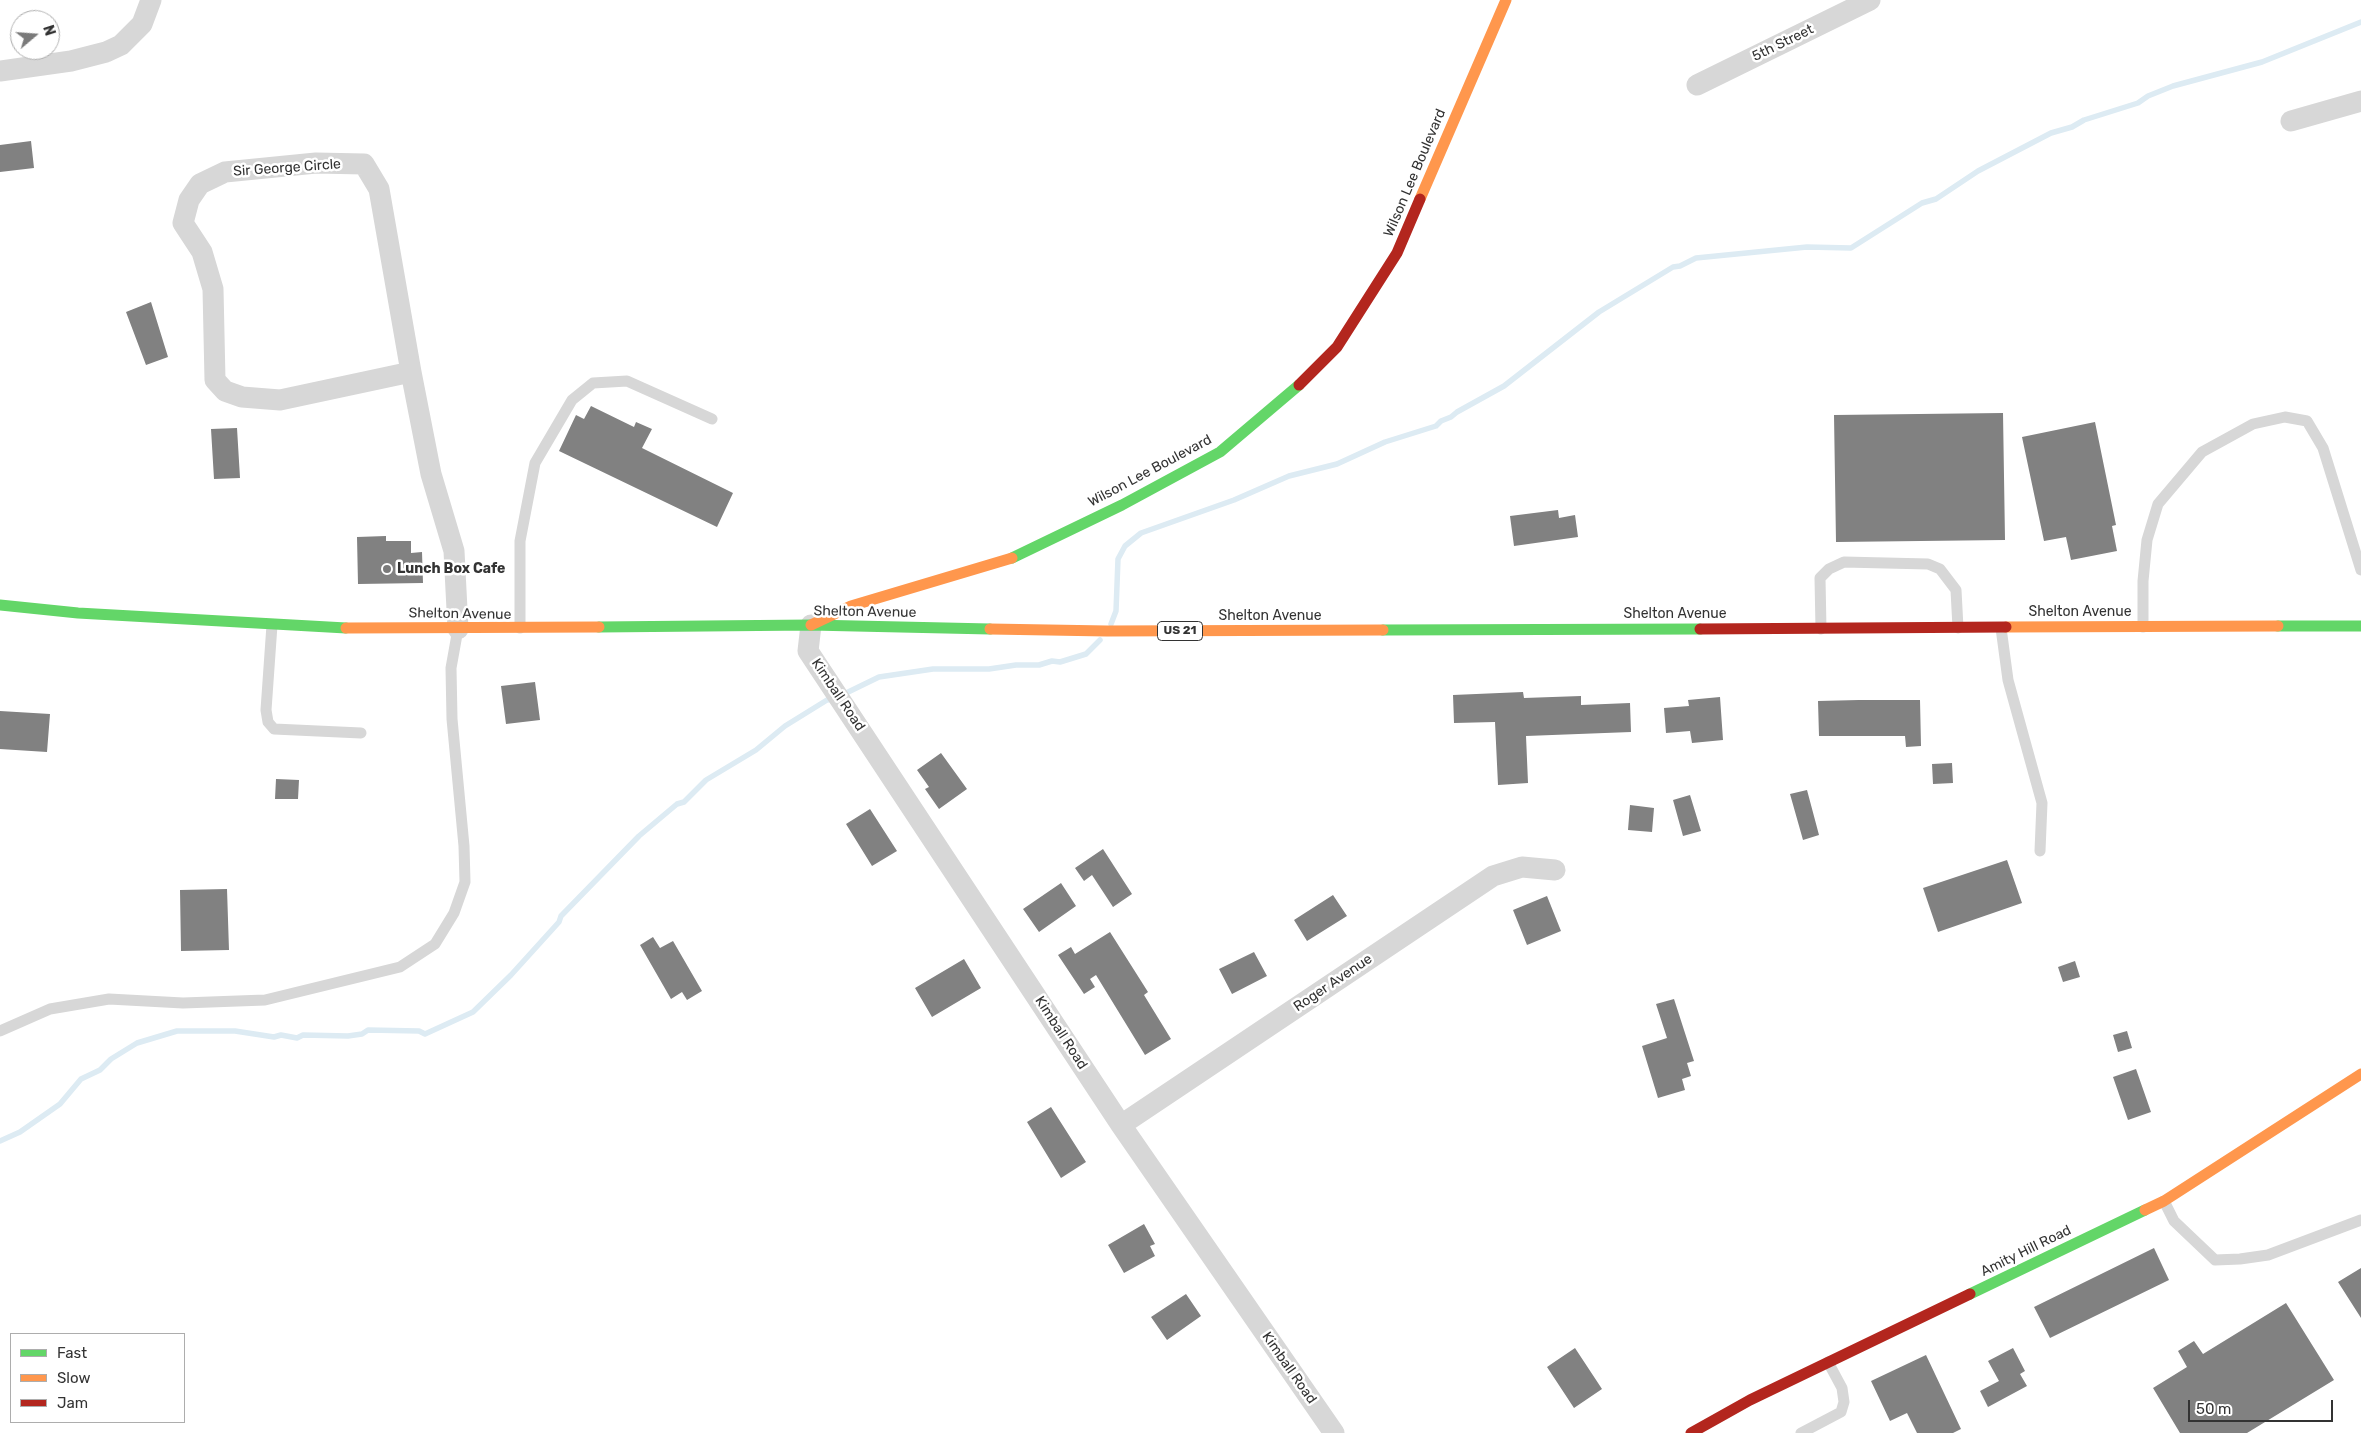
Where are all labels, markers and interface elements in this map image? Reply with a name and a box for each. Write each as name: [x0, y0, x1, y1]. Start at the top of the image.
north arrow: [10, 10, 60, 60]
street label: 5th Street: [1750, 21, 1816, 65]
text: N: [39, 23, 58, 38]
street label: Wilson Lee Boulevard: [1380, 106, 1450, 240]
street label: Sir George Circle: [233, 156, 341, 180]
street label: Wilson Lee Boulevard: [1085, 431, 1215, 511]
place label: Lunch Box Cafe: [397, 561, 505, 577]
marker: Lunch Box Cafe: [381, 563, 393, 575]
street label: Shelton Avenue: [813, 603, 917, 621]
street label: Shelton Avenue: [2029, 604, 2131, 620]
street label: Shelton Avenue: [408, 605, 512, 623]
street label: Shelton Avenue: [1624, 606, 1726, 622]
street label: Shelton Avenue: [1219, 608, 1321, 624]
road number: US 21: [1158, 622, 1202, 640]
street label: Kimball Road: [808, 656, 868, 734]
street label: Roger Avenue: [1291, 951, 1375, 1015]
street label: Kimball Road: [1031, 993, 1091, 1073]
street label: Amity Hill Road: [1978, 1222, 2074, 1280]
street label: Kimball Road: [1258, 1329, 1320, 1407]
legend: [10, 1333, 185, 1423]
text: Fast: [57, 1344, 87, 1362]
text: Slow: [57, 1369, 90, 1387]
scale bar: [2191, 1390, 2336, 1422]
text: Jam: [57, 1394, 88, 1412]
text: 50 m: [2196, 1400, 2231, 1418]

